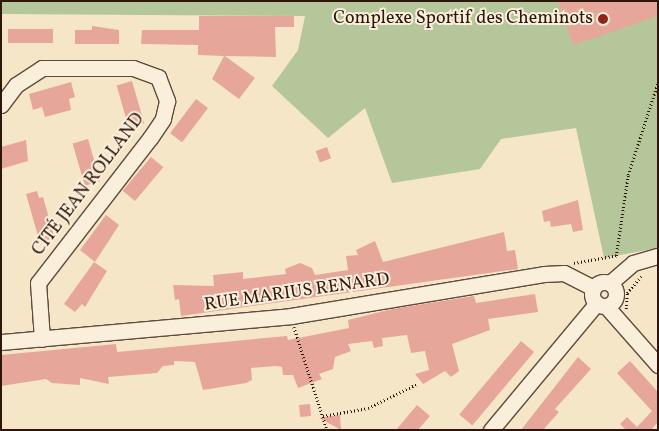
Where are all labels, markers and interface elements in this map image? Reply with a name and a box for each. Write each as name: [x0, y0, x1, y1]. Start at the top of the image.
place label: Complexe Sportif des Cheminots: [335, 8, 593, 30]
marker: Complexe Sportif des Cheminots: [597, 13, 609, 25]
street label: CITÉ JEAN ROLLAND: [28, 109, 150, 261]
street label: RUE MARIUS RENARD: [203, 269, 391, 317]

